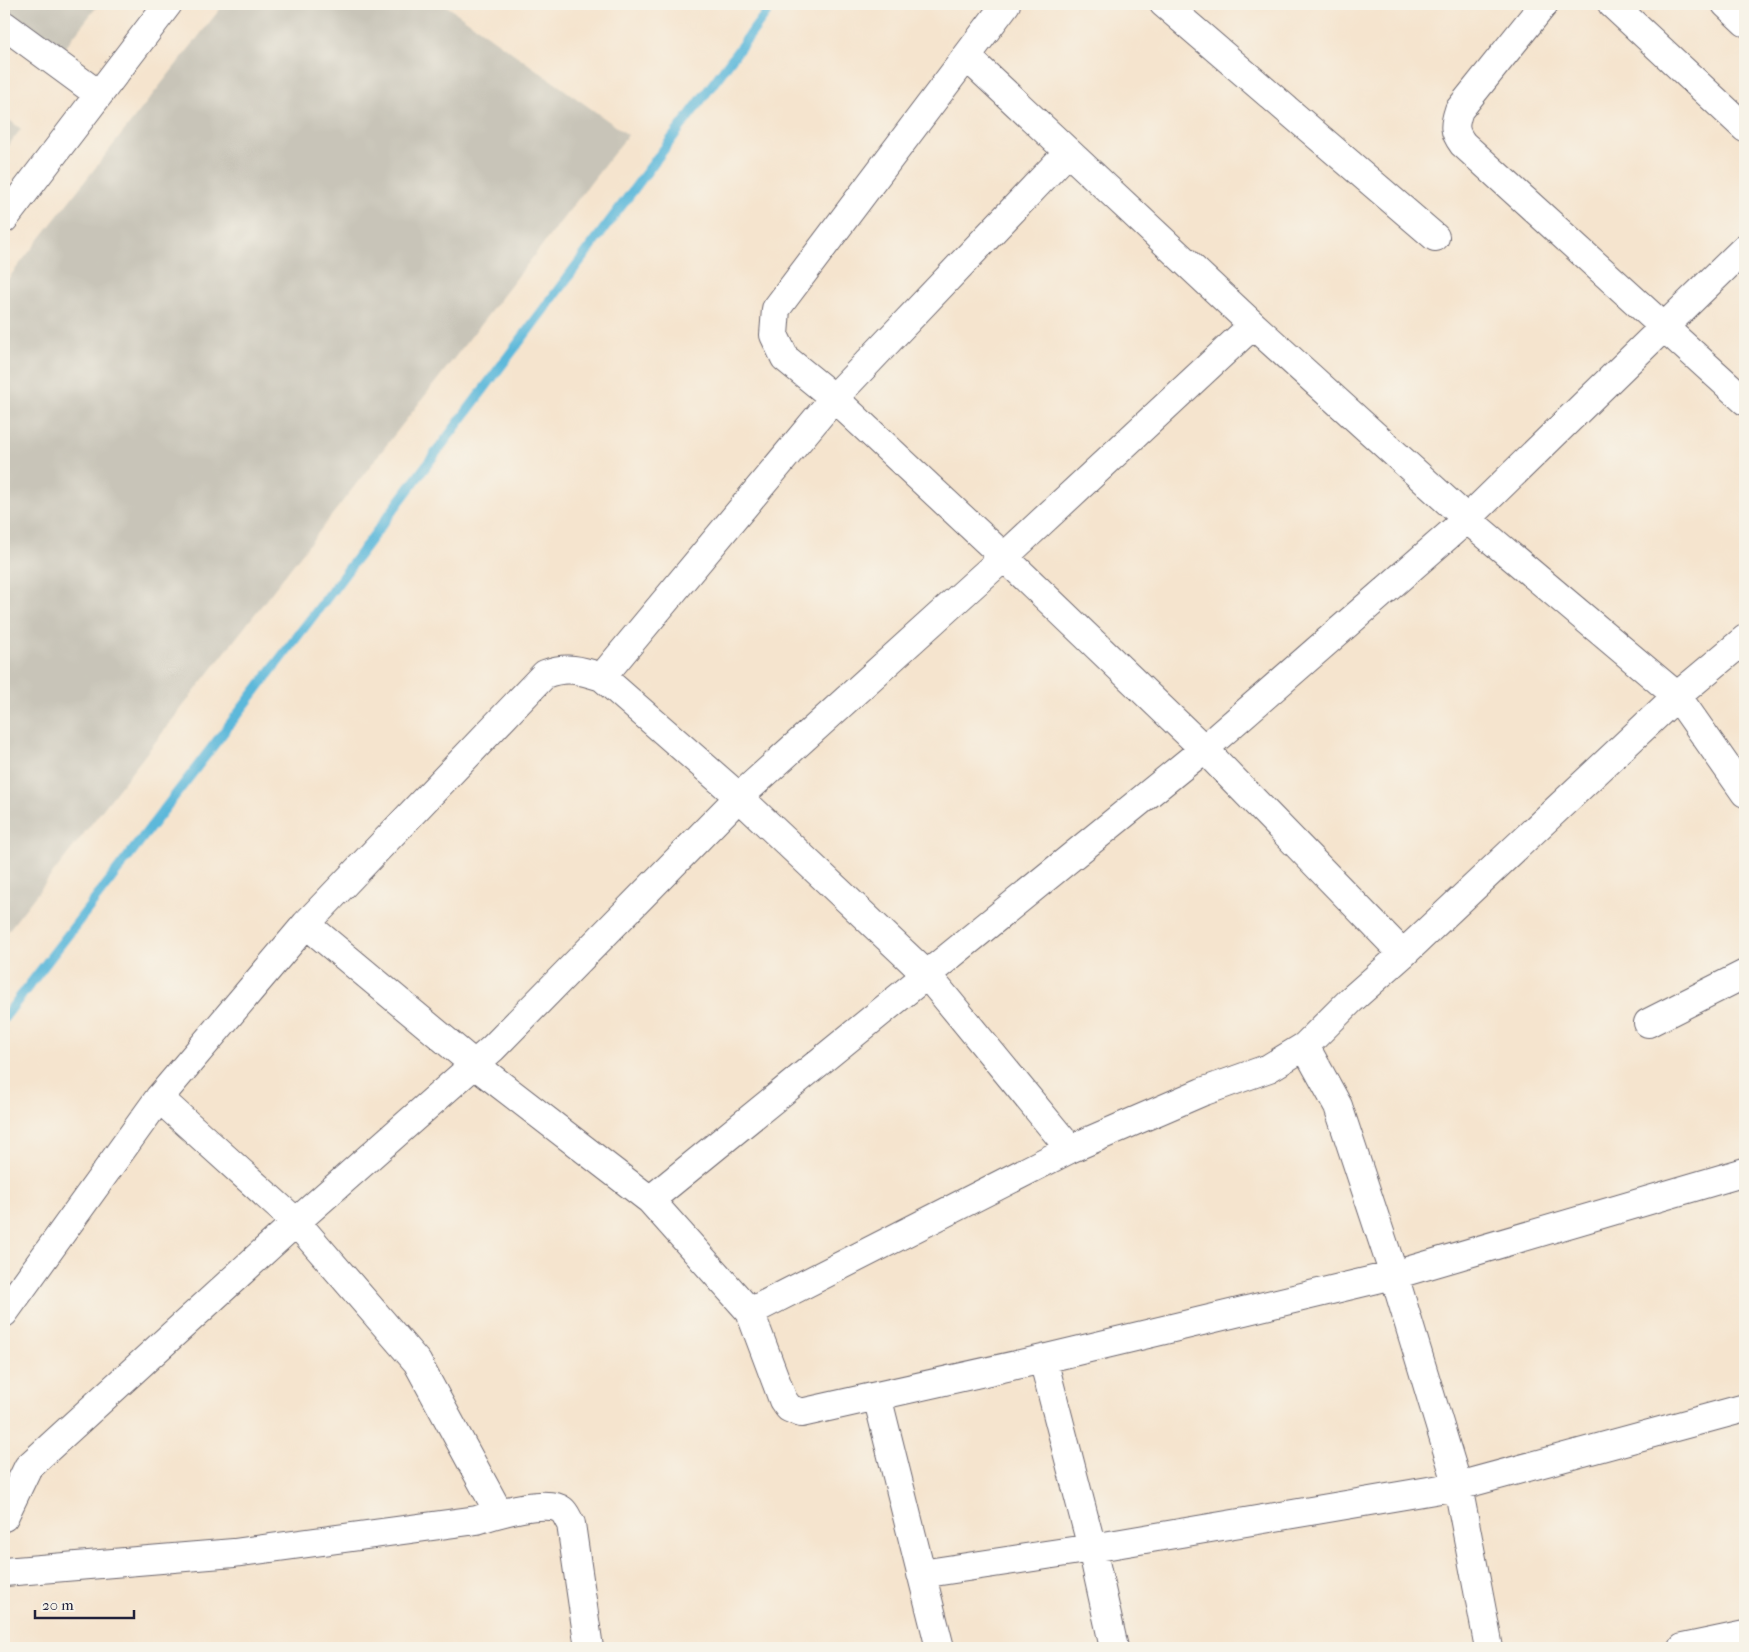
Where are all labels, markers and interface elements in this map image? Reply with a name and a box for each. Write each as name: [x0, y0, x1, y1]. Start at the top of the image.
scale bar: [35, 1587, 134, 1619]
text: 20 m: [42, 1596, 74, 1614]

